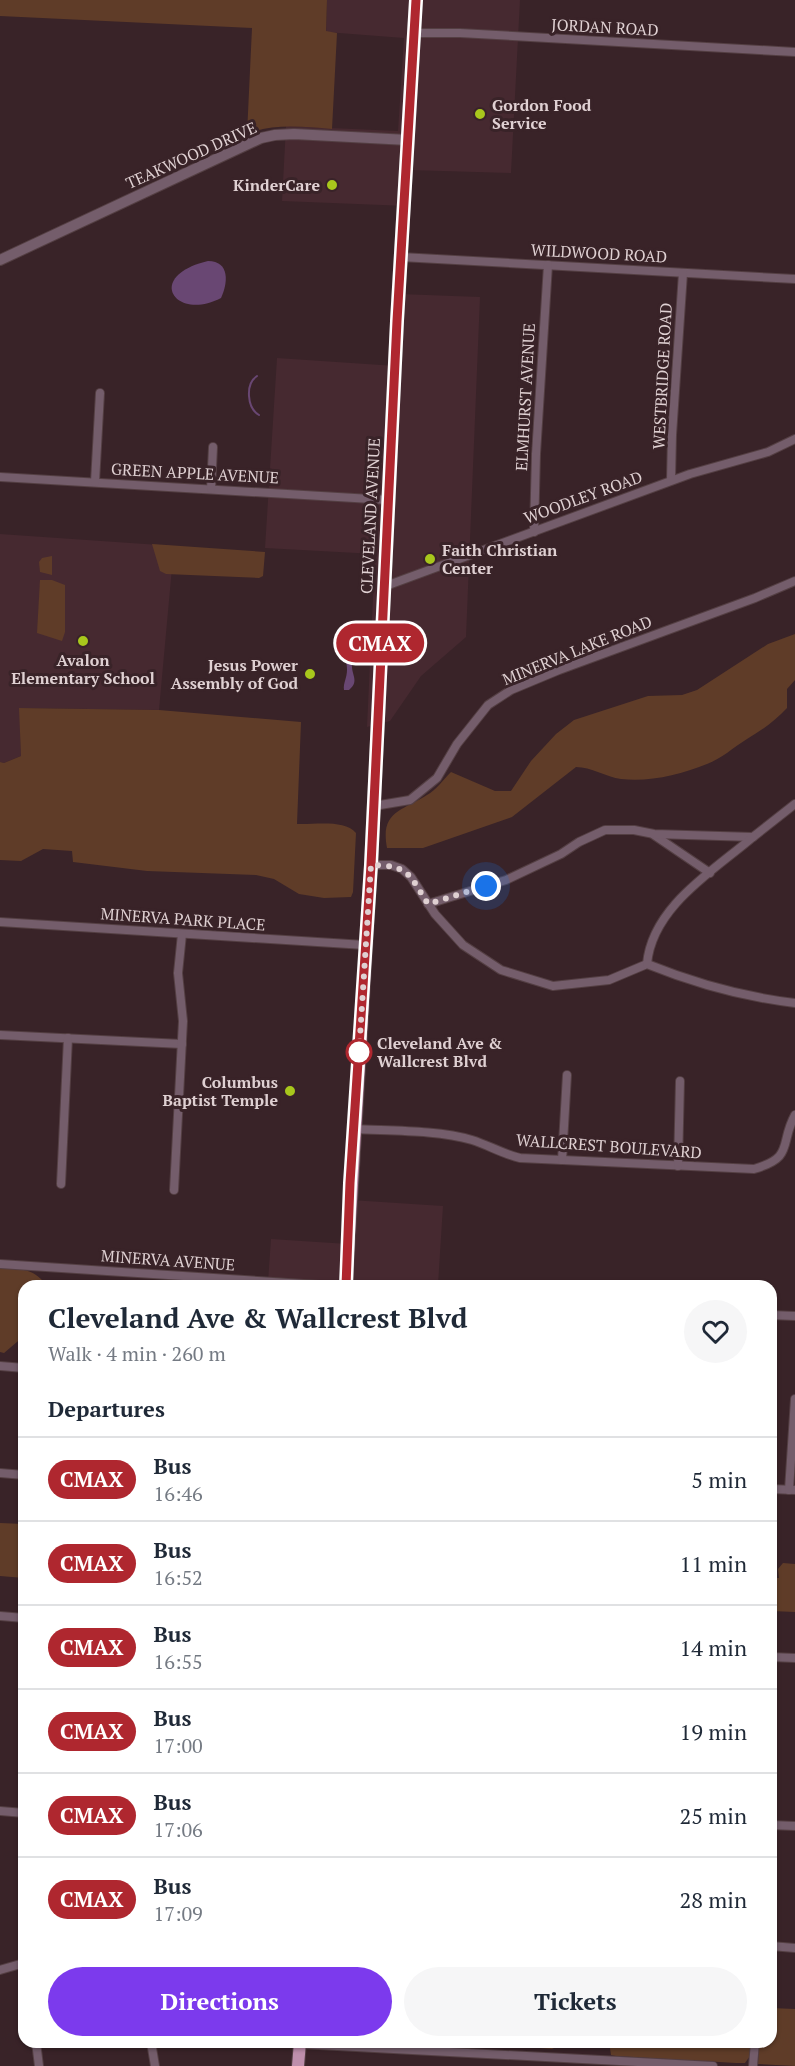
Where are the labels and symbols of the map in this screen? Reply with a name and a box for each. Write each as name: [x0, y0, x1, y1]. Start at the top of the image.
street label: JORDAN ROAD: [551, 13, 659, 41]
place label: Gordon Food Service: [492, 94, 592, 134]
marker: Gordon Food Service: [473, 107, 487, 121]
street label: TEAKWOOD DRIVE: [122, 116, 260, 194]
place label: KinderCare: [233, 174, 320, 196]
marker: KinderCare: [325, 178, 339, 192]
street label: WILDWOOD ROAD: [530, 238, 668, 268]
street label: WESTBRIDGE ROAD: [647, 302, 677, 450]
street label: ELMHURST AVENUE: [510, 323, 540, 471]
street label: CLEVELAND AVENUE: [355, 437, 385, 595]
street label: GREEN APPLE AVENUE: [110, 458, 280, 488]
street label: WOODLEY ROAD: [521, 465, 645, 529]
place label: Faith Christian Center: [442, 539, 558, 579]
marker: Faith Christian Center: [423, 552, 437, 566]
street label: MINERVA LAKE ROAD: [499, 610, 655, 690]
line badge: CMAX: [338, 624, 422, 662]
marker: Avalon Elementary School: [76, 634, 90, 648]
place label: Avalon Elementary School: [11, 649, 155, 689]
place label: Jesus Power Assembly of God: [171, 654, 298, 694]
marker: Jesus Power Assembly of God: [303, 667, 317, 681]
your location: [471, 871, 501, 901]
street label: MINERVA PARK PLACE: [100, 902, 266, 936]
place label: Cleveland Ave & Wallcrest Blvd: [377, 1032, 502, 1072]
marker: Cleveland Ave & Wallcrest Blvd: [346, 1039, 372, 1065]
place label: Columbus Baptist Temple: [163, 1071, 278, 1111]
marker: Columbus Baptist Temple: [283, 1084, 297, 1098]
street label: WALLCREST BOULEVARD: [515, 1129, 703, 1163]
street label: MINERVA AVENUE: [100, 1244, 236, 1276]

